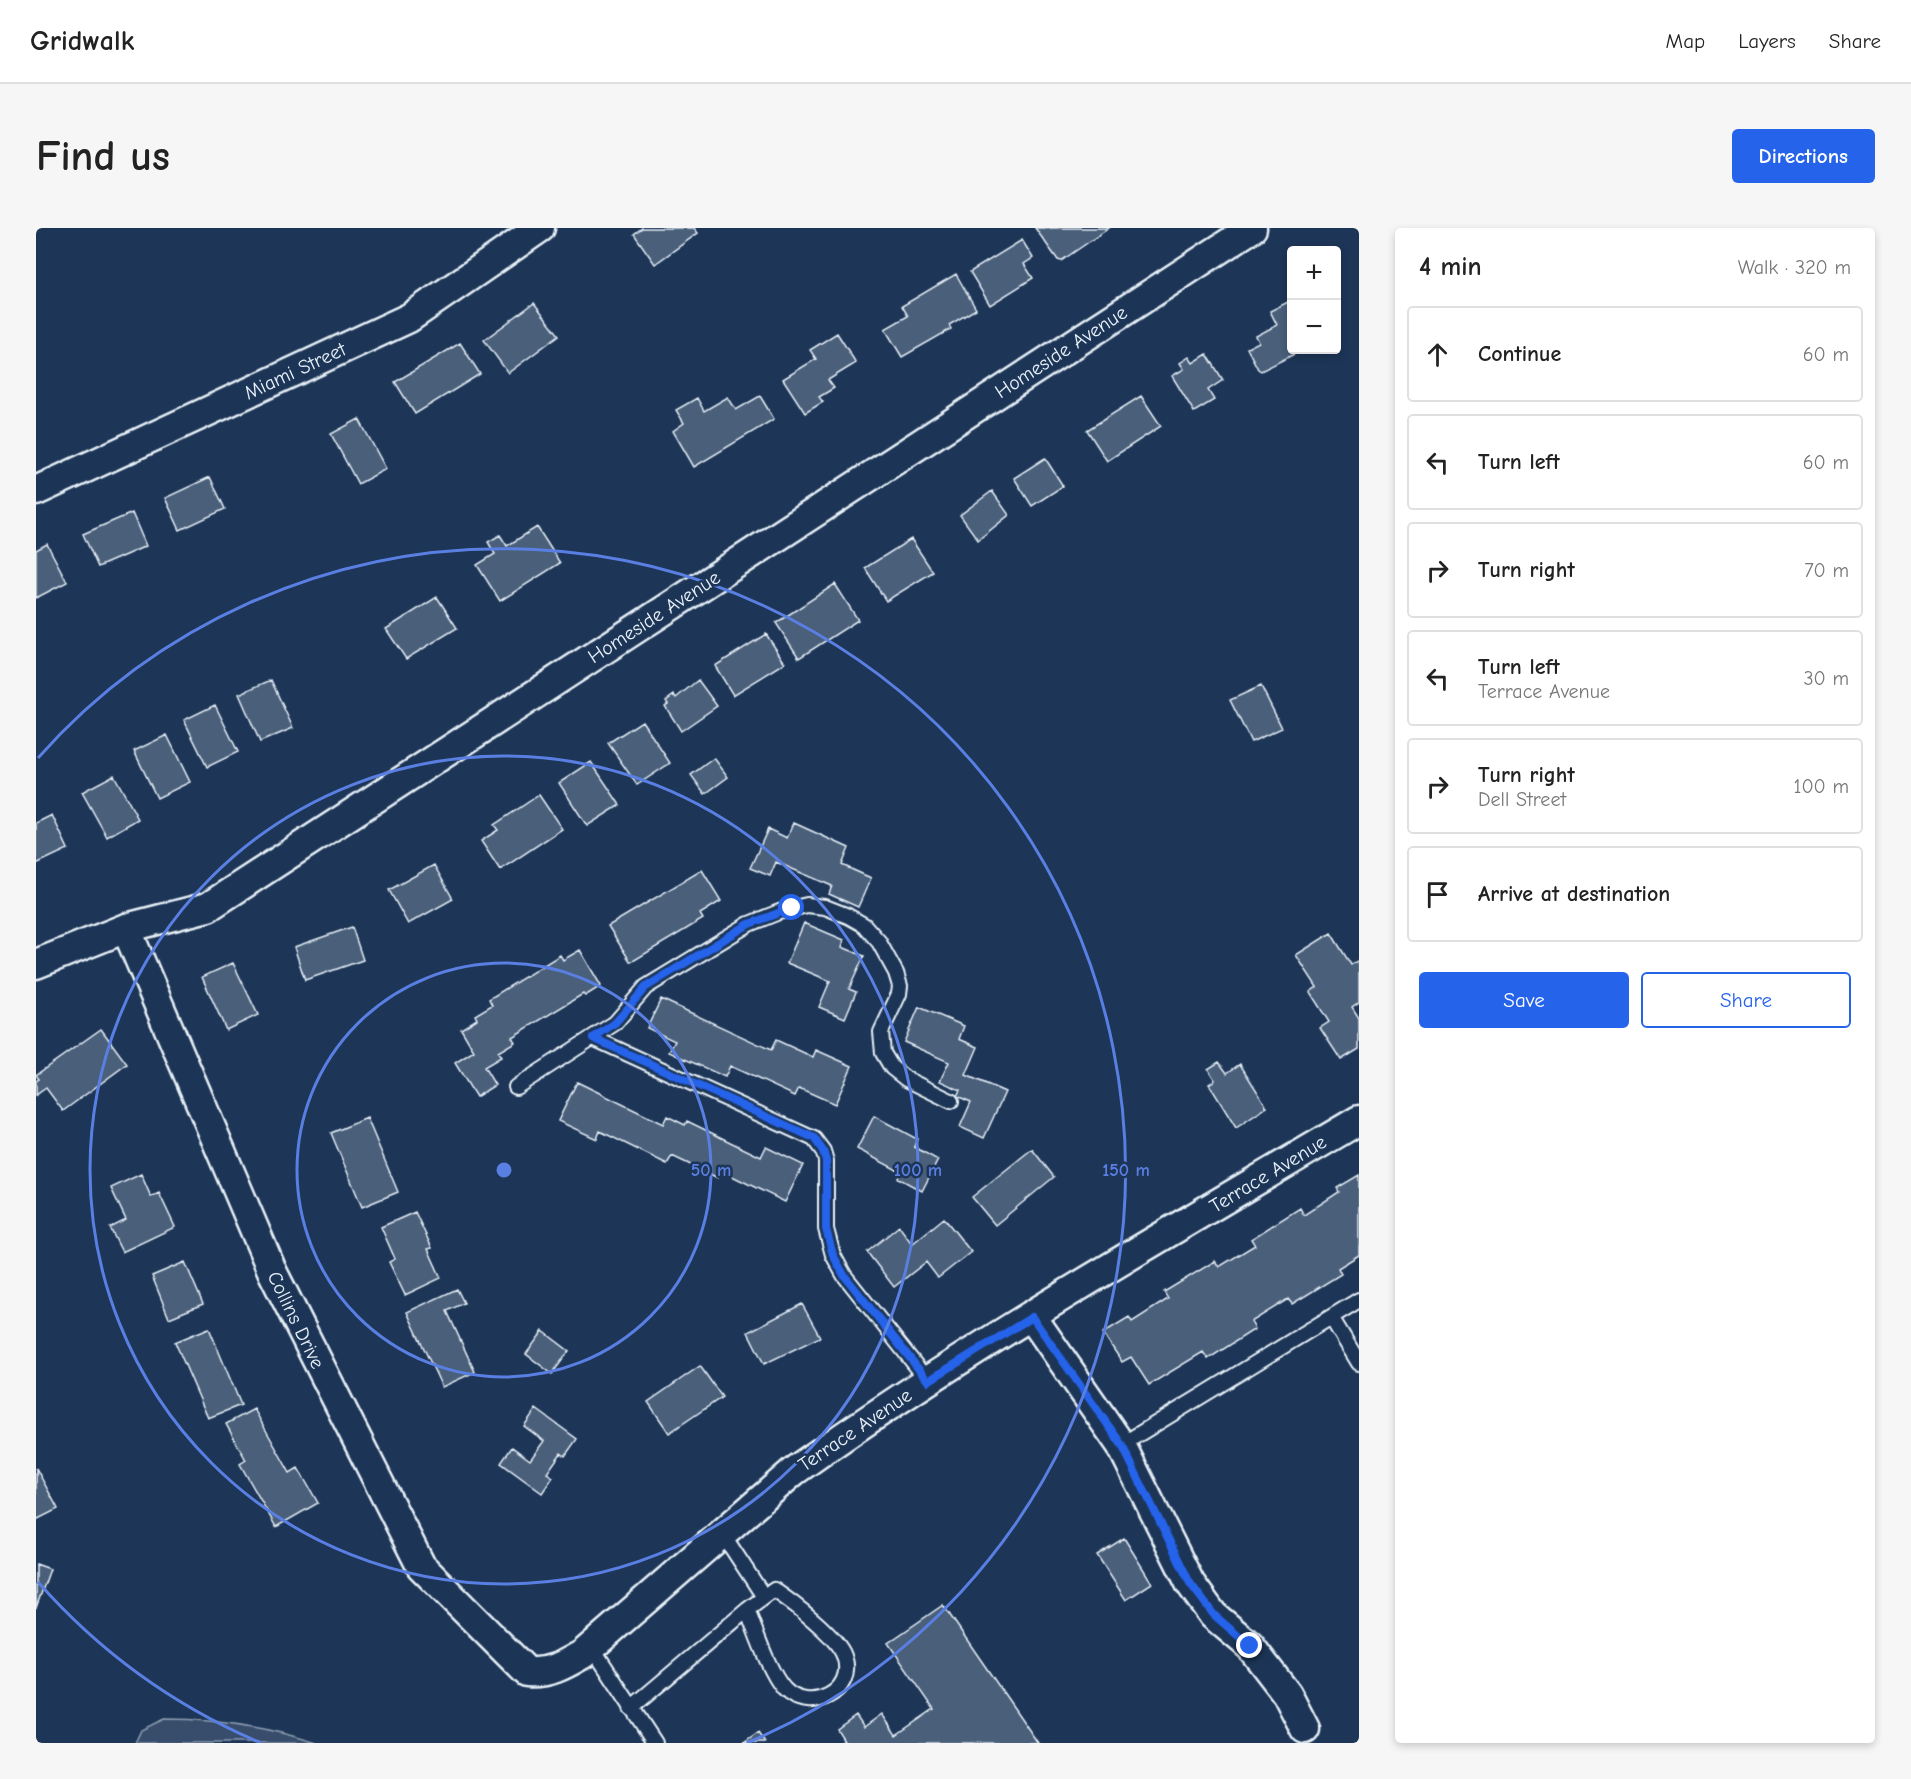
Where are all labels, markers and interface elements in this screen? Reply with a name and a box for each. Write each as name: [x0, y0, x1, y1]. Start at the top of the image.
text: Gridwalk: [30, 25, 134, 57]
text: Map: [1666, 29, 1705, 53]
text: Layers: [1738, 29, 1796, 53]
text: Share: [1829, 29, 1881, 53]
button: Directions: [1732, 129, 1875, 183]
text: Find us: [36, 132, 170, 181]
map controls: [1287, 246, 1341, 354]
button: +: [1287, 246, 1341, 300]
text: 4 min: [1419, 252, 1482, 282]
text: Walk · 320 m: [1738, 256, 1851, 279]
button: −: [1287, 300, 1341, 354]
street label: Homeside Avenue: [991, 301, 1131, 403]
street label: Miami Street: [241, 337, 351, 405]
icon: ahead: [1421, 338, 1454, 371]
text: Continue: [1478, 341, 1561, 367]
text: 60 m: [1803, 343, 1849, 366]
icon: left: [1421, 446, 1454, 479]
text: Turn left: [1478, 449, 1560, 475]
text: 60 m: [1803, 451, 1849, 474]
icon: right: [1421, 554, 1454, 587]
text: Turn right: [1478, 557, 1575, 583]
text: 70 m: [1804, 559, 1849, 582]
street label: Homeside Avenue: [584, 566, 724, 668]
text: Turn left: [1478, 654, 1560, 680]
icon: left: [1421, 662, 1454, 695]
text: 30 m: [1803, 667, 1849, 690]
text: Terrace Avenue: [1478, 680, 1610, 703]
text: Turn right: [1478, 762, 1575, 788]
icon: right: [1421, 770, 1454, 803]
text: 100 m: [1794, 775, 1849, 798]
text: Dell Street: [1478, 788, 1566, 811]
icon: arrive: [1421, 878, 1454, 911]
text: Arrive at destination: [1478, 881, 1670, 907]
route start: [778, 894, 804, 920]
button: Save: [1419, 972, 1629, 1028]
button: Share: [1641, 972, 1851, 1028]
street label: Terrace Avenue: [1206, 1130, 1330, 1218]
centre of rings: [494, 1160, 514, 1180]
text: 50 m: [691, 1160, 731, 1181]
text: 100 m: [894, 1160, 942, 1181]
text: 150 m: [1102, 1160, 1150, 1181]
street label: Collins Drive: [263, 1268, 329, 1372]
street label: Terrace Avenue: [794, 1384, 916, 1476]
route end: [1236, 1632, 1262, 1658]

